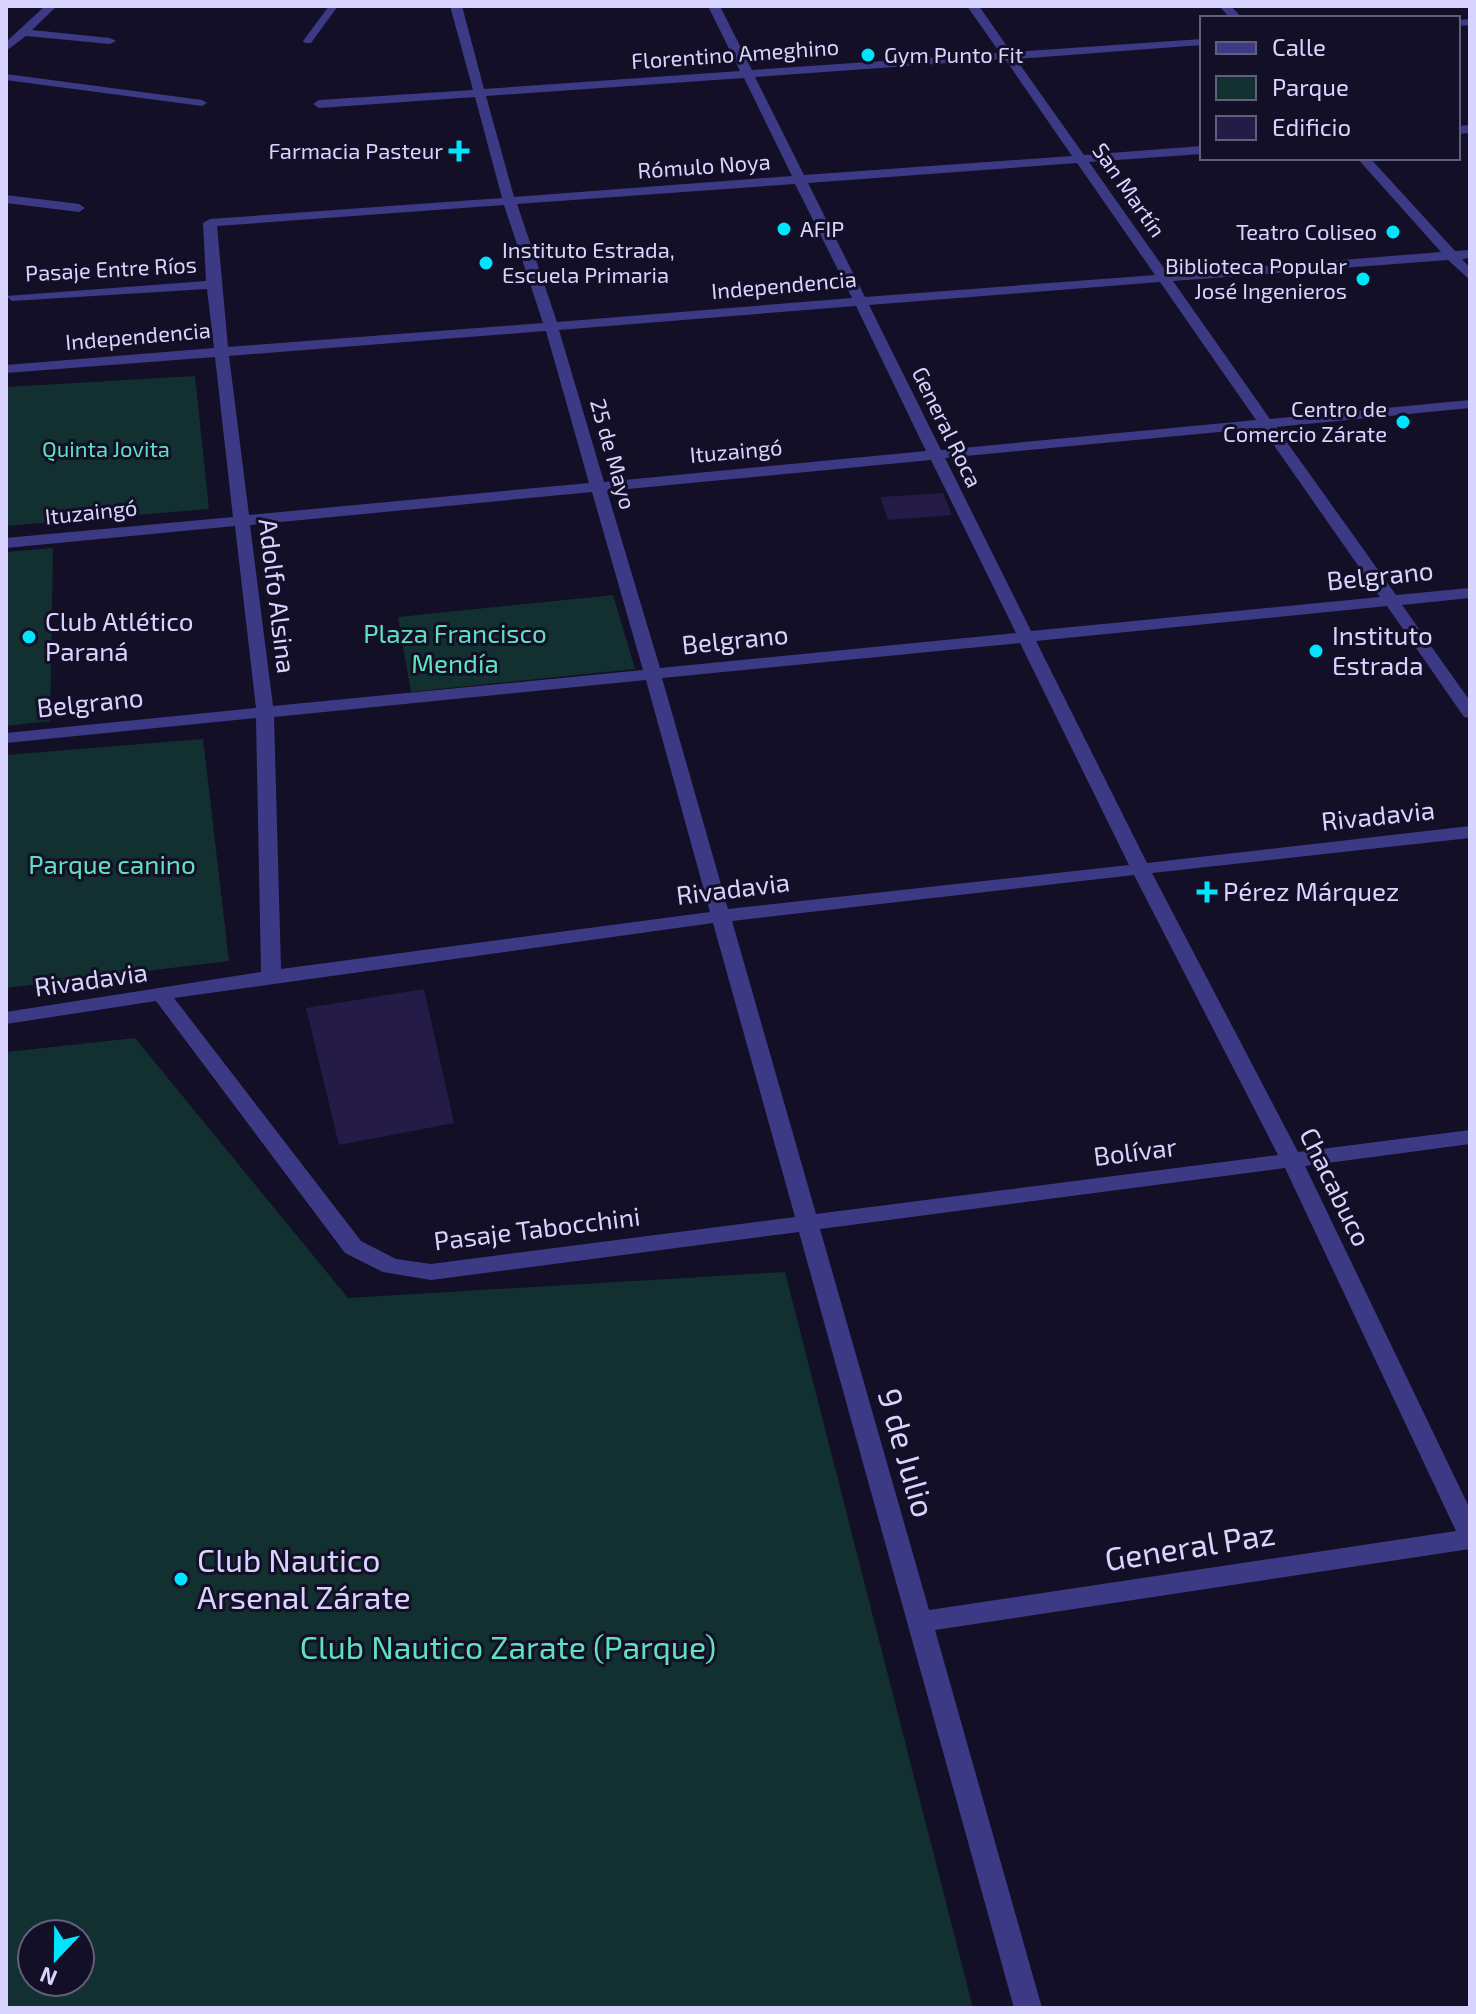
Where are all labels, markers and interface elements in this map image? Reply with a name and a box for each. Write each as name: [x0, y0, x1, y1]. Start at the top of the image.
legend: [1200, 16, 1460, 160]
text: Calle: [1272, 32, 1326, 61]
street label: Florentino Ameghino: [630, 33, 840, 73]
place label: Gym Punto Fit: [884, 41, 1023, 67]
marker: Gym Punto Fit: [859, 46, 877, 64]
text: Parque: [1272, 72, 1349, 101]
text: Edificio: [1272, 112, 1351, 141]
place label: Farmacia Pasteur: [268, 137, 443, 163]
street label: San Martín: [1088, 137, 1172, 242]
marker: Farmacia Pasteur: [450, 142, 468, 160]
street label: Rómulo Noya: [637, 147, 771, 183]
place label: AFIP: [800, 215, 844, 241]
place label: Teatro Coliseo: [1236, 218, 1377, 244]
marker: AFIP: [775, 220, 793, 238]
marker: Teatro Coliseo: [1384, 223, 1402, 241]
place label: Instituto Estrada, Escuela Primaria: [502, 236, 675, 287]
street label: Pasaje Entre Ríos: [24, 251, 198, 286]
place label: Biblioteca Popular José Ingenieros: [1165, 252, 1347, 303]
marker: Instituto Estrada, Escuela Primaria: [477, 254, 495, 272]
street label: Independencia: [710, 265, 858, 303]
marker: Biblioteca Popular José Ingenieros: [1354, 270, 1372, 288]
street label: Independencia: [64, 316, 212, 354]
street label: General Roca: [908, 362, 988, 491]
street label: 25 de Mayo: [586, 395, 642, 512]
place label: Centro de Comercio Zárate: [1223, 395, 1387, 446]
marker: Centro de Comercio Zárate: [1394, 413, 1412, 431]
street label: Ituzaingó: [688, 433, 783, 467]
park label: Quinta Jovita: [42, 435, 170, 462]
street label: Ituzaingó: [43, 493, 138, 529]
street label: Adolfo Alsina: [254, 517, 303, 675]
street label: Belgrano: [1325, 554, 1435, 596]
place label: Club Atlético Paraná: [45, 605, 193, 666]
park label: Plaza Francisco Mendía: [363, 617, 547, 678]
street label: Belgrano: [680, 618, 790, 660]
place label: Instituto Estrada: [1332, 619, 1433, 680]
marker: Club Atlético Paraná: [20, 628, 38, 646]
marker: Instituto Estrada: [1307, 642, 1325, 660]
street label: Belgrano: [35, 681, 145, 723]
street label: Rivadavia: [1319, 793, 1436, 836]
park label: Parque canino: [28, 848, 196, 879]
street label: Rivadavia: [674, 865, 791, 910]
place label: Pérez Márquez: [1223, 875, 1399, 906]
marker: Pérez Márquez: [1198, 883, 1216, 901]
street label: Rivadavia: [32, 955, 149, 1002]
street label: Chacabuco: [1294, 1122, 1378, 1251]
street label: Bolívar: [1092, 1130, 1178, 1171]
street label: Pasaje Tabocchini: [432, 1199, 642, 1256]
street label: 9 de Julio: [871, 1384, 944, 1521]
street label: General Paz: [1102, 1513, 1278, 1577]
place label: Club Nautico Arsenal Zárate: [197, 1540, 411, 1615]
marker: Club Nautico Arsenal Zárate: [172, 1570, 190, 1588]
park label: Club Nautico Zarate (Parque): [300, 1627, 716, 1665]
north arrow: [16, 1918, 96, 1998]
text: N: [36, 1962, 60, 1993]

